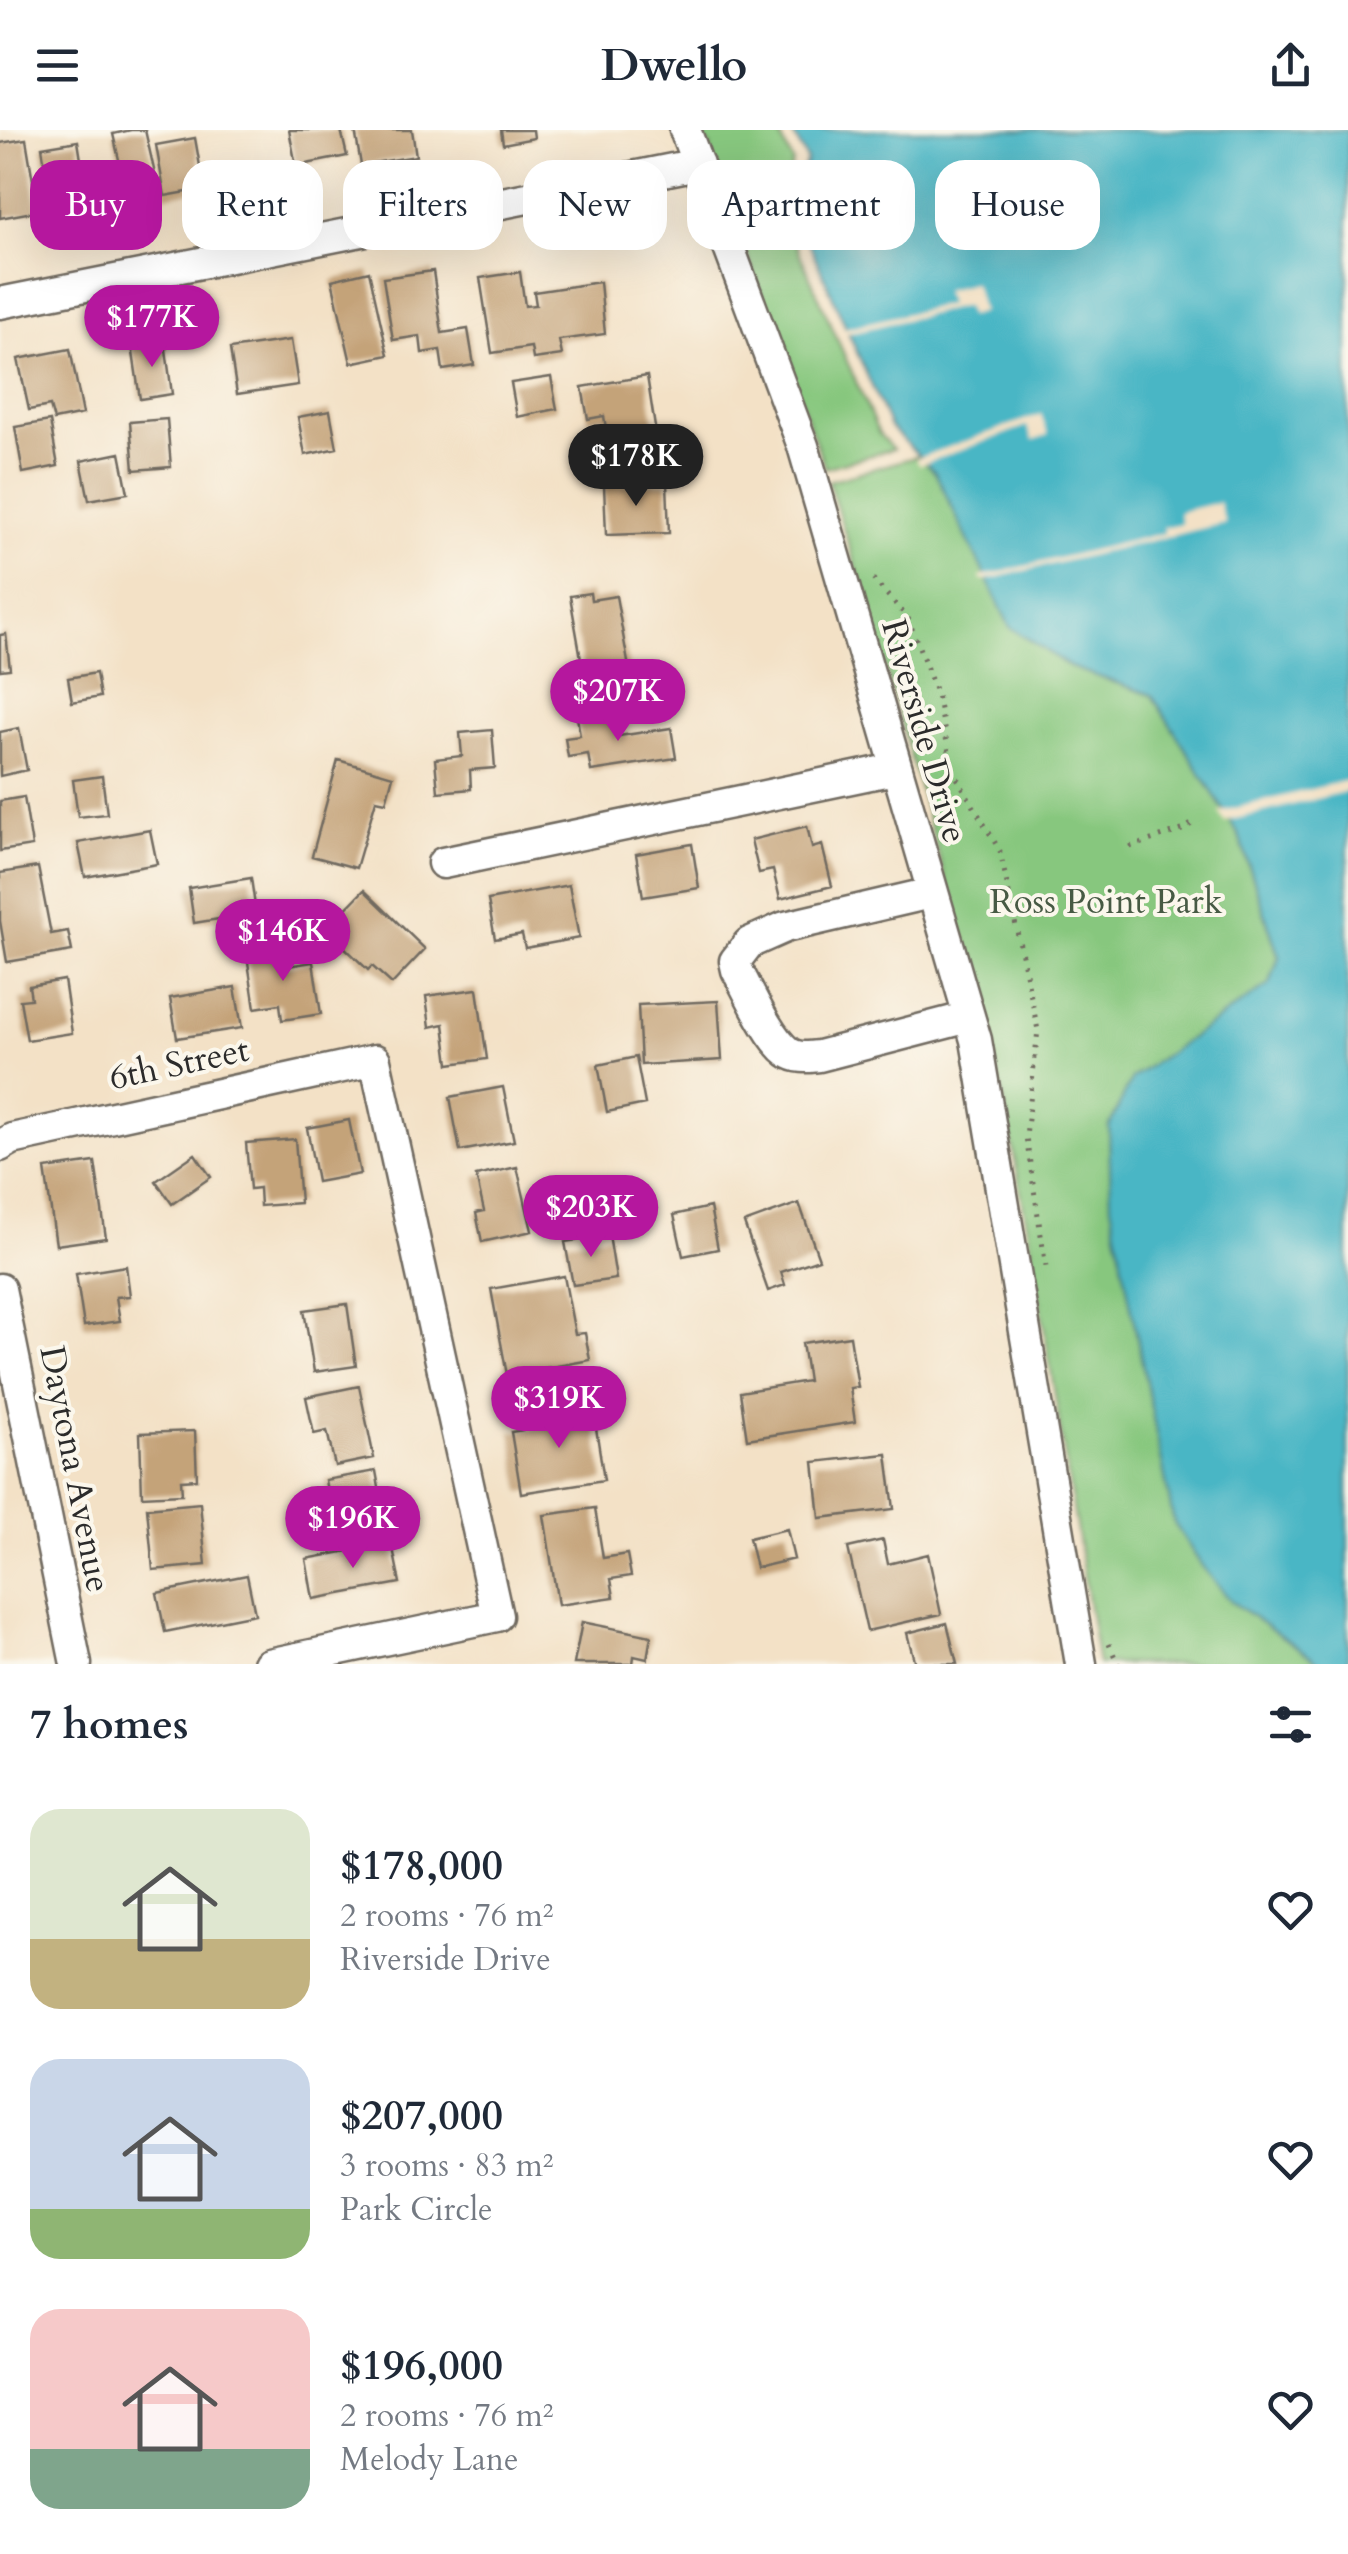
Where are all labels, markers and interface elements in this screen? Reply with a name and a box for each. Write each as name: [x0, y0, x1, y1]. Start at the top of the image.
text: Dwello: [601, 35, 747, 96]
icon: menu: [30, 38, 85, 93]
icon: share: [1263, 38, 1318, 93]
chip: Buy: [30, 160, 162, 250]
chip: Rent: [182, 160, 323, 250]
chip: Filters: [343, 160, 503, 250]
chip: New: [523, 160, 667, 250]
chip: Apartment: [687, 160, 915, 250]
chip: House: [935, 160, 1100, 250]
pin: $177K: [82, 285, 222, 370]
text: $177K: [106, 295, 198, 339]
pin: $178K: [566, 424, 706, 509]
text: $178K: [590, 434, 682, 478]
street label: Riverside Drive: [869, 614, 979, 848]
pin: $207K: [548, 659, 688, 744]
text: $207K: [572, 669, 664, 713]
park label: Ross Point Park: [989, 878, 1223, 926]
pin: $146K: [213, 899, 353, 984]
text: $146K: [237, 909, 329, 953]
street label: 6th Street: [105, 1026, 253, 1102]
pin: $203K: [521, 1175, 661, 1260]
text: $203K: [545, 1185, 637, 1229]
street label: Daytona Avenue: [28, 1342, 122, 1596]
pin: $319K: [489, 1366, 629, 1451]
text: $319K: [513, 1376, 605, 1420]
pin: $196K: [283, 1486, 423, 1571]
text: $196K: [307, 1496, 399, 1540]
text: 7 homes: [30, 1696, 188, 1753]
icon: filters: [1263, 1697, 1318, 1752]
text: $178,000: [340, 1837, 503, 1894]
icon: home: [110, 1849, 230, 1969]
icon: heart: [1263, 1882, 1318, 1937]
text: 2 rooms · 76 m²: [340, 1894, 553, 1938]
text: Riverside Drive: [340, 1938, 551, 1982]
text: $207,000: [340, 2087, 503, 2144]
icon: home: [110, 2099, 230, 2219]
icon: heart: [1263, 2132, 1318, 2187]
text: 3 rooms · 83 m²: [340, 2144, 553, 2188]
text: Park Circle: [340, 2188, 493, 2232]
text: $196,000: [340, 2337, 503, 2394]
icon: home: [110, 2349, 230, 2469]
icon: heart: [1263, 2382, 1318, 2437]
text: 2 rooms · 76 m²: [340, 2394, 553, 2438]
text: Melody Lane: [340, 2438, 519, 2482]

